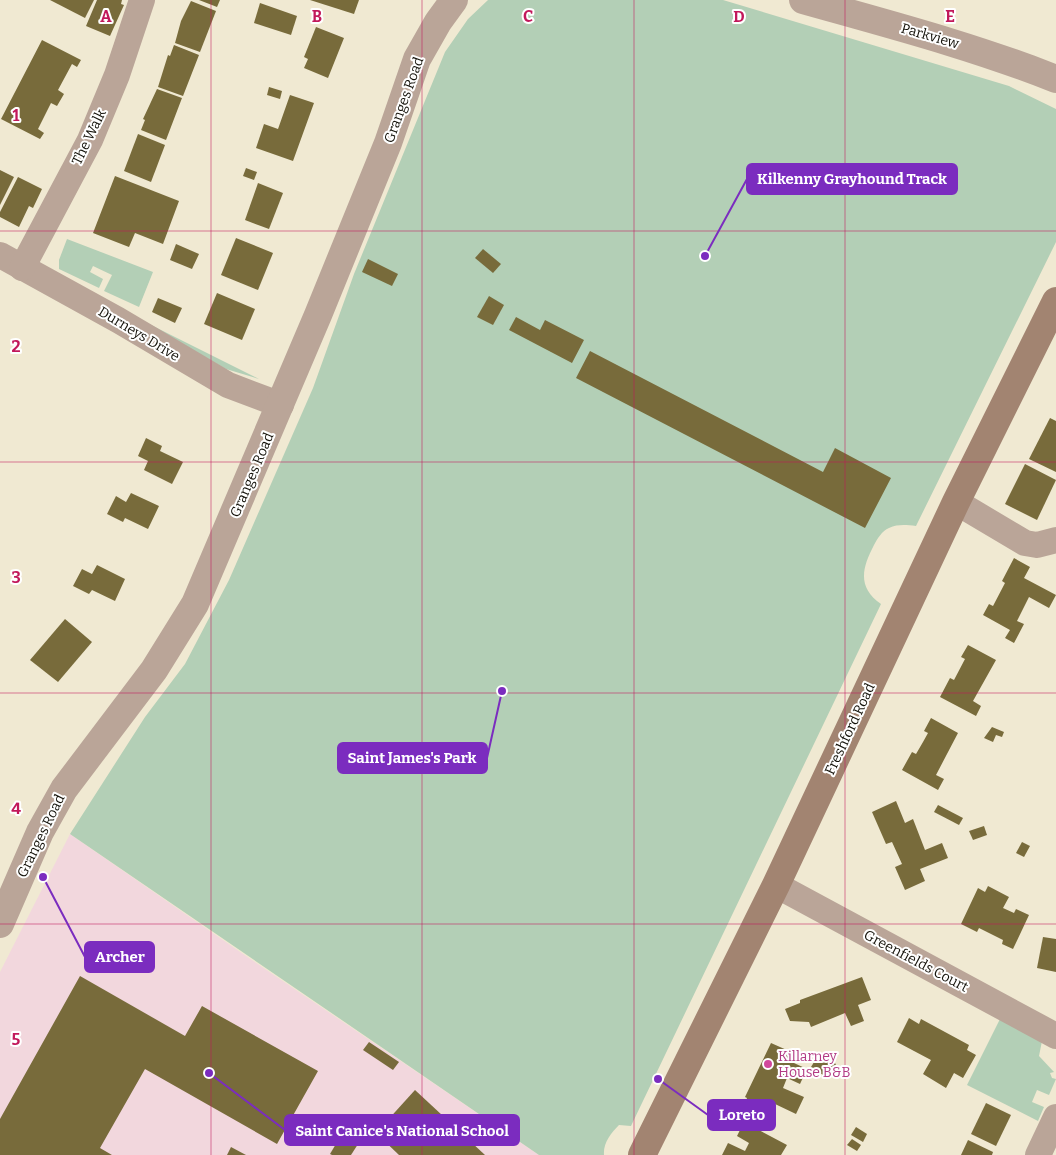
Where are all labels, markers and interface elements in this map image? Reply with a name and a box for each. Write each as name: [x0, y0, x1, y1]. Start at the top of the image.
text: A: [100, 7, 112, 26]
text: B: [312, 7, 322, 26]
text: C: [523, 7, 533, 26]
text: D: [733, 7, 745, 26]
text: E: [945, 7, 955, 26]
street label: Parkview: [899, 20, 962, 53]
street label: Granges Road: [381, 55, 427, 145]
text: 1: [13, 106, 20, 125]
street label: The Walk: [68, 106, 110, 168]
callout: Kilkenny Grayhound Track: [747, 164, 957, 194]
text: Kilkenny Grayhound Track: [757, 170, 947, 188]
street label: Durneys Drive: [95, 303, 183, 365]
text: 2: [11, 337, 21, 356]
street label: Granges Road: [227, 430, 277, 520]
text: 3: [11, 568, 21, 587]
street label: Freshford Road: [821, 680, 879, 778]
callout: Saint James's Park: [338, 743, 487, 773]
text: Saint James's Park: [348, 749, 477, 767]
street label: Granges Road: [14, 792, 68, 880]
text: 4: [11, 799, 21, 818]
street label: Greenfields Court: [861, 926, 971, 996]
callout: Archer: [85, 942, 154, 972]
text: Archer: [95, 948, 145, 966]
text: 5: [12, 1030, 21, 1049]
place label: Killarney House B&B: [778, 1048, 851, 1081]
marker: Killarney House B&B: [762, 1058, 774, 1070]
callout: Loreto: [708, 1100, 775, 1130]
text: Loreto: [719, 1106, 765, 1124]
callout: Saint Canice's National School: [285, 1115, 519, 1145]
text: Saint Canice's National School: [295, 1122, 509, 1140]

